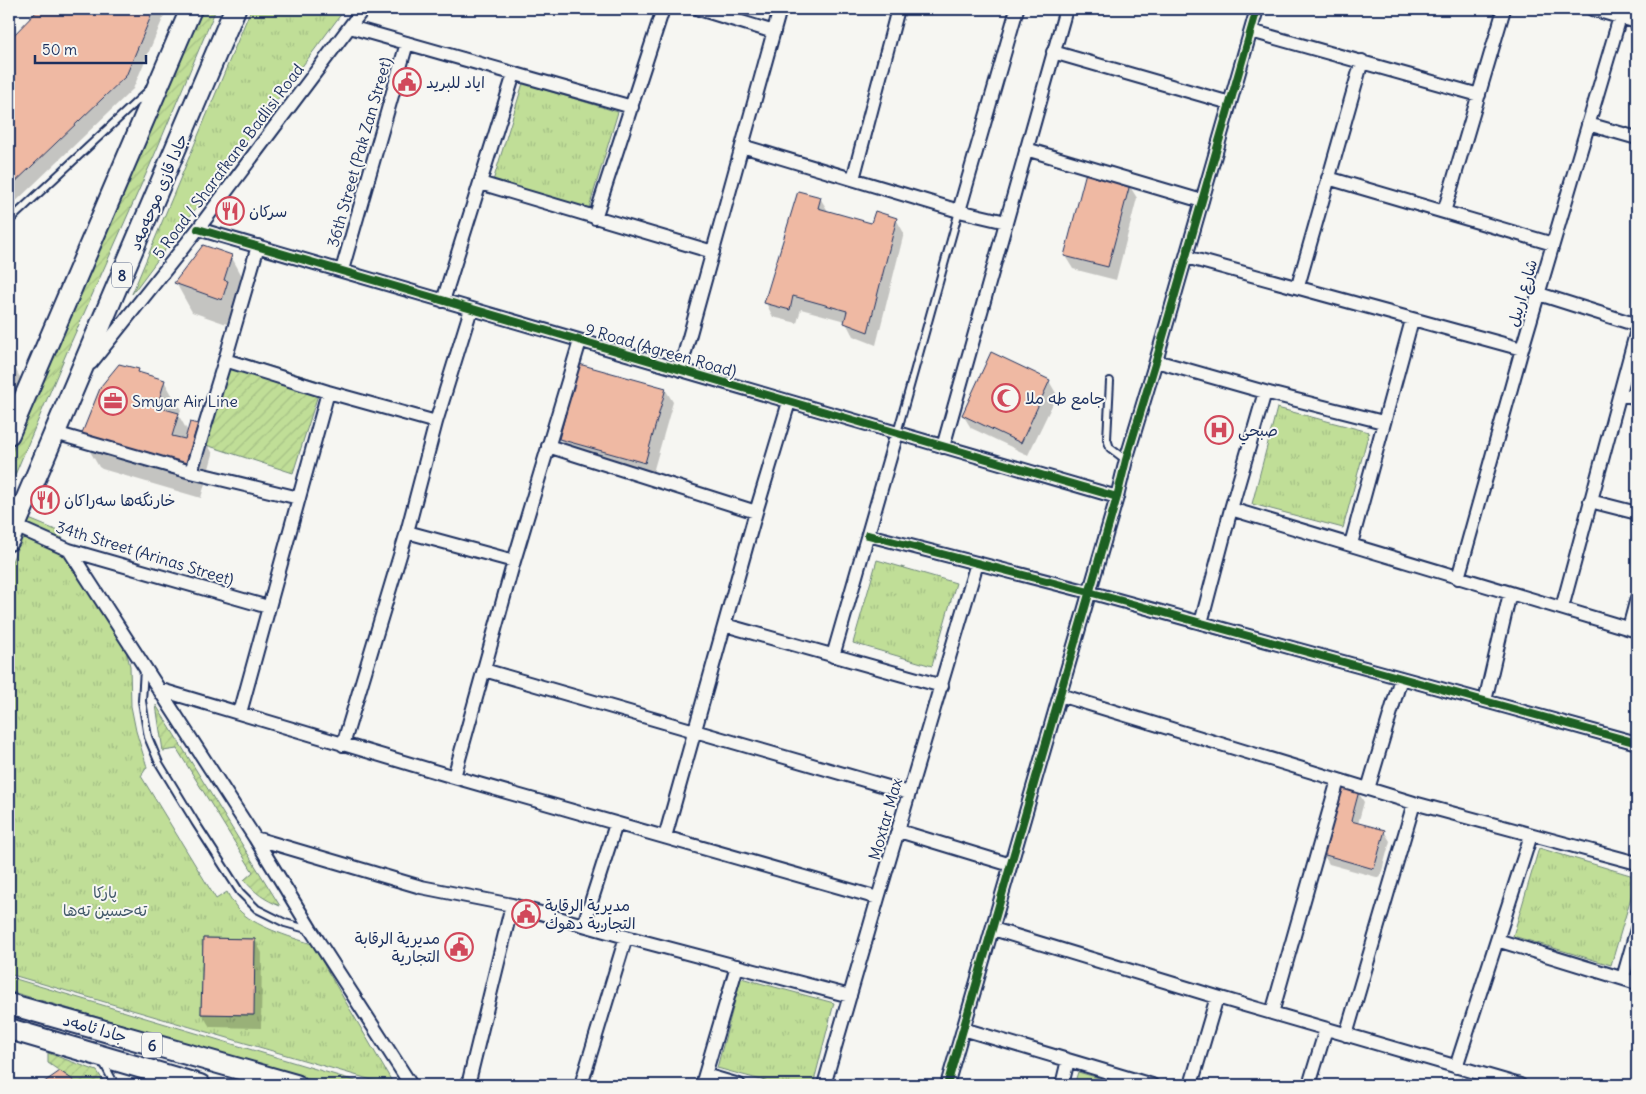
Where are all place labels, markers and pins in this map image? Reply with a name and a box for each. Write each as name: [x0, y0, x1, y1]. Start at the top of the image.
public building icon: اياد للبريد: [392, 67, 422, 97]
place label: اياد للبريد: [426, 72, 485, 92]
restaurant icon: سركان: [215, 196, 245, 226]
place label: سركان: [249, 201, 287, 221]
mosque icon: جامع طه ملا: [991, 383, 1021, 413]
office icon: Smyar Air Line: [98, 386, 128, 416]
place label: جامع طه ملا: [1025, 388, 1105, 410]
place label: Smyar Air Line: [132, 391, 238, 411]
hospital icon: صبحي: [1204, 415, 1234, 445]
place label: صبحي: [1238, 420, 1278, 445]
restaurant icon: خارنگەها سەراکان: [30, 485, 60, 515]
place label: خارنگەها سەراکان: [64, 490, 176, 510]
place label: مديرية الرقابة التجارية دهوك: [545, 895, 636, 934]
public building icon: مديرية الرقابة التجارية دهوك: [511, 899, 541, 929]
place label: مديرية الرقابة التجارية: [355, 928, 440, 966]
public building icon: مديرية الرقابة التجارية: [444, 932, 474, 962]

